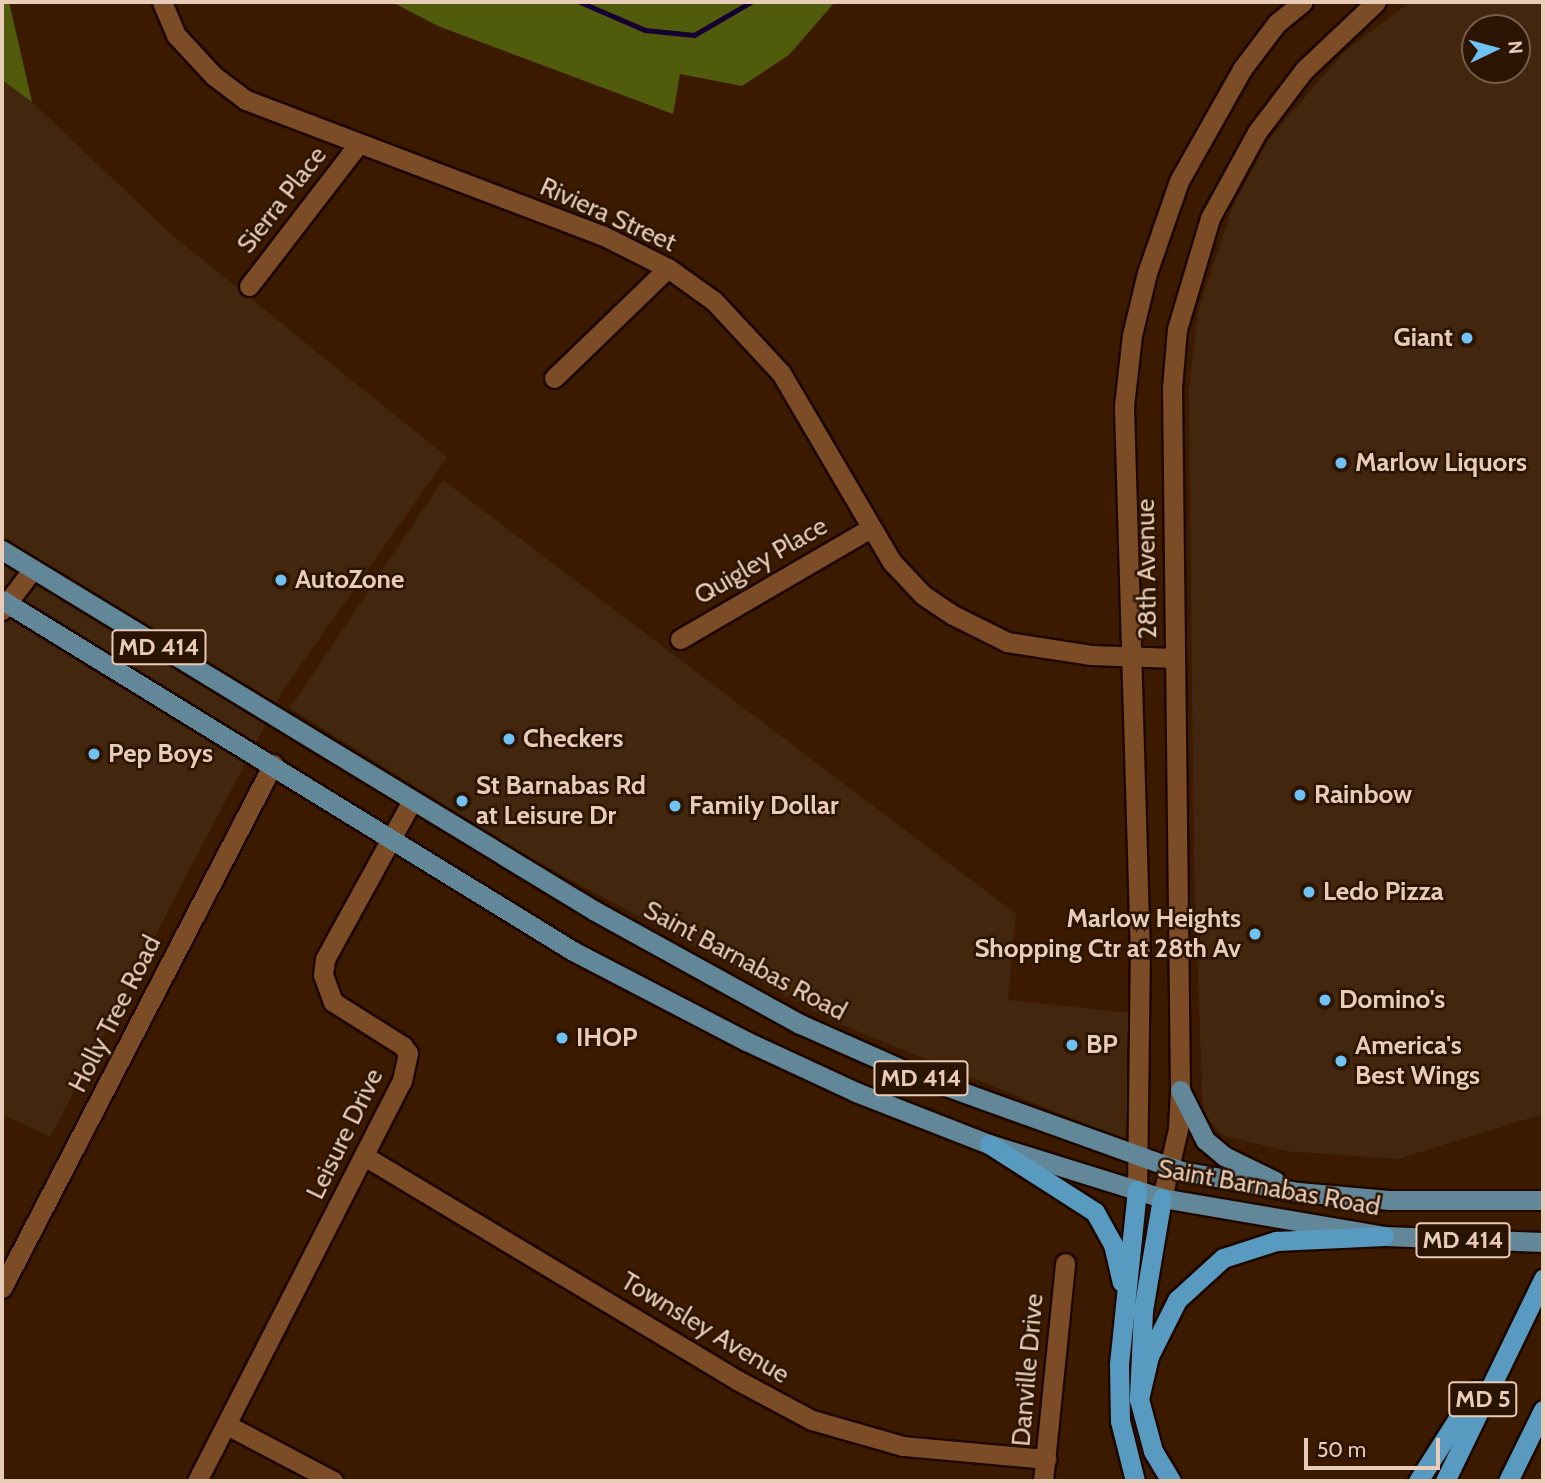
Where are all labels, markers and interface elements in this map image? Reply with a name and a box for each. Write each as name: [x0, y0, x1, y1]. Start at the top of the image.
north arrow: [1461, 14, 1531, 84]
text: N: [1503, 40, 1527, 55]
street label: Sierra Place: [231, 140, 333, 260]
street label: Riviera Street: [535, 171, 681, 259]
place label: Giant: [1394, 322, 1453, 354]
marker: Giant: [1459, 330, 1475, 346]
place label: Marlow Liquors: [1355, 447, 1527, 479]
marker: Marlow Liquors: [1333, 455, 1349, 471]
street label: 28th Avenue: [1130, 498, 1164, 640]
street label: Quigley Place: [689, 510, 833, 612]
place label: AutoZone: [295, 564, 404, 596]
marker: AutoZone: [273, 572, 289, 588]
road number: MD 414: [110, 626, 208, 668]
place label: Checkers: [523, 723, 623, 755]
marker: Checkers: [501, 731, 517, 747]
place label: Pep Boys: [108, 738, 213, 770]
marker: Pep Boys: [86, 746, 102, 762]
place label: St Barnabas Rd at Leisure Dr: [476, 770, 646, 832]
place label: Rainbow: [1314, 779, 1412, 811]
marker: Rainbow: [1292, 787, 1308, 803]
place label: Family Dollar: [689, 790, 839, 822]
marker: St Barnabas Rd at Leisure Dr: [454, 793, 470, 809]
marker: Family Dollar: [667, 798, 683, 814]
place label: Ledo Pizza: [1323, 876, 1444, 908]
marker: Ledo Pizza: [1301, 884, 1317, 900]
street label: Saint Barnabas Road: [638, 894, 852, 1028]
place label: Marlow Heights Shopping Ctr at 28th Av: [974, 903, 1241, 964]
marker: Marlow Heights Shopping Ctr at 28th Av: [1247, 926, 1263, 942]
street label: Holly Tree Road: [62, 930, 168, 1098]
place label: Domino's: [1339, 984, 1445, 1016]
marker: Domino's: [1317, 992, 1333, 1008]
place label: IHOP: [576, 1022, 638, 1054]
place label: BP: [1086, 1029, 1118, 1061]
marker: IHOP: [554, 1030, 570, 1046]
place label: America's Best Wings: [1355, 1030, 1480, 1092]
marker: BP: [1064, 1037, 1080, 1053]
marker: America's Best Wings: [1333, 1053, 1349, 1069]
road number: MD 414: [872, 1058, 970, 1098]
street label: Leisure Drive: [300, 1064, 390, 1204]
street label: Saint Barnabas Road: [1155, 1153, 1383, 1223]
road number: MD 414: [1414, 1220, 1512, 1260]
street label: Townsley Avenue: [615, 1266, 795, 1390]
street label: Danville Drive: [1006, 1292, 1050, 1448]
road number: MD 5: [1448, 1378, 1518, 1420]
scale bar: [1307, 1424, 1444, 1468]
text: 50 m: [1317, 1437, 1366, 1462]

